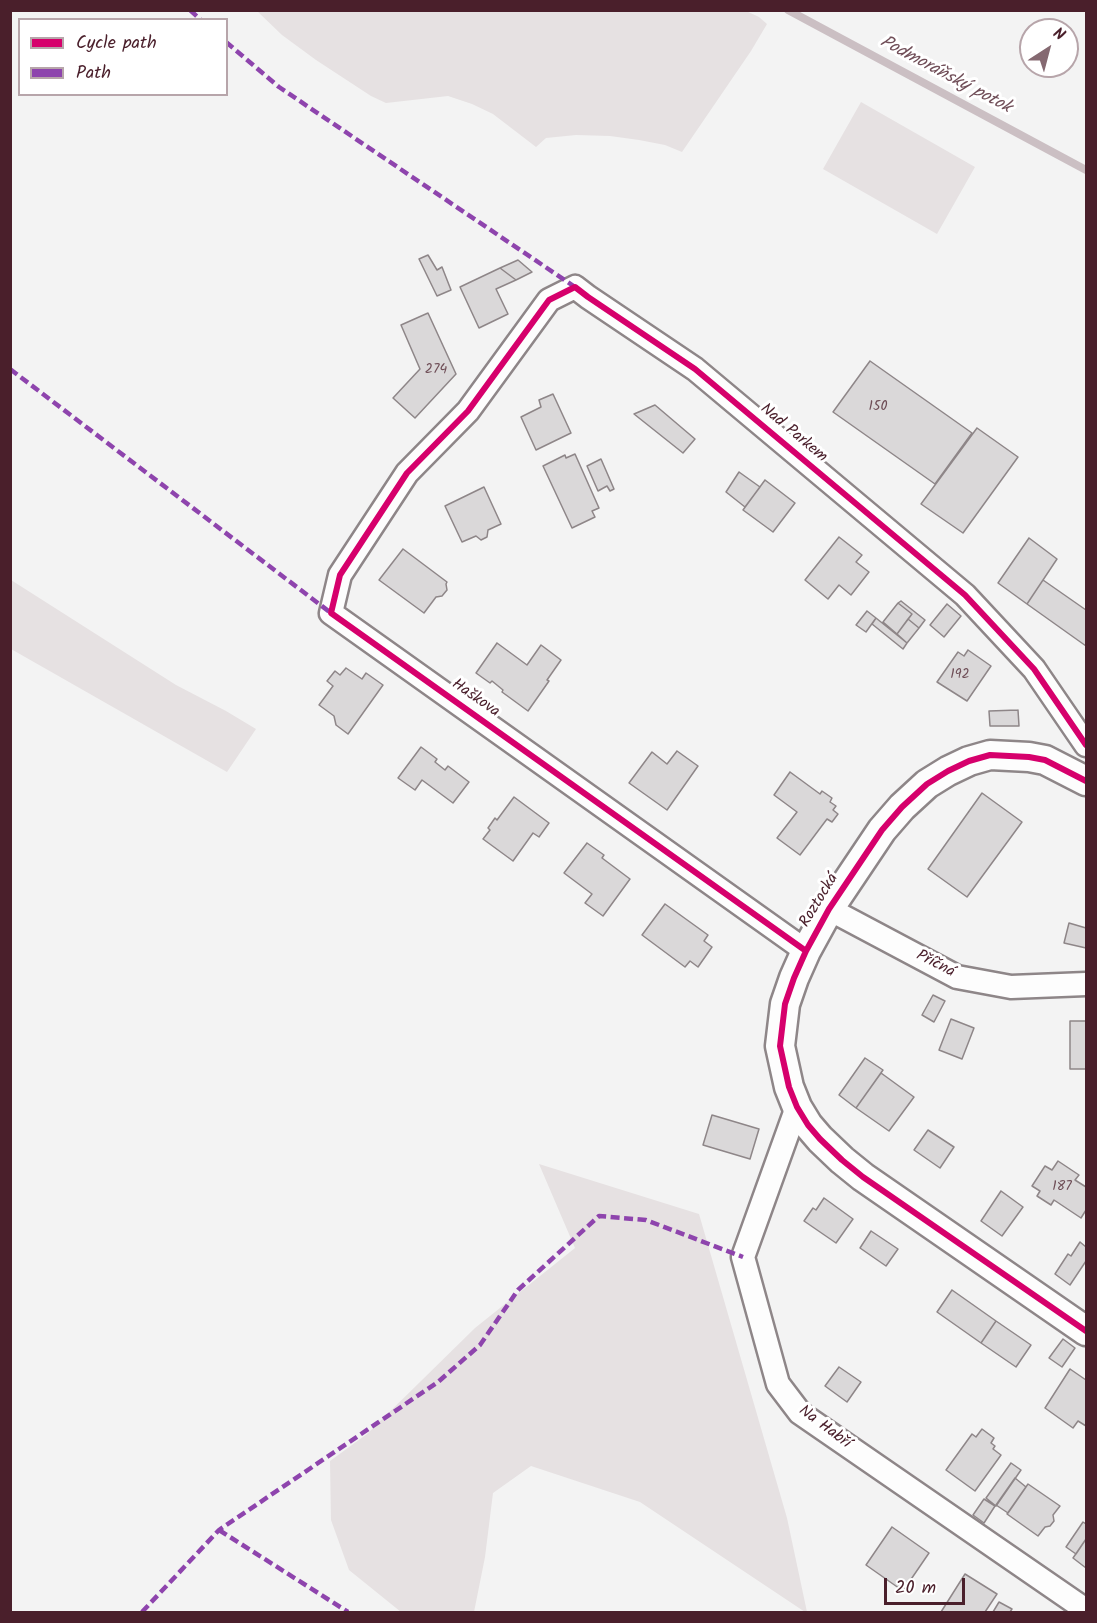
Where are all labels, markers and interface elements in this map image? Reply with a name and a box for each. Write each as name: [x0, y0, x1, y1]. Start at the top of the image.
legend: [18, 18, 228, 96]
north arrow: [1019, 18, 1079, 78]
text: N: [1047, 22, 1070, 48]
text: Cycle path: [76, 29, 157, 58]
water label: Podmoráňský potok: [876, 32, 1014, 120]
text: Path: [76, 59, 111, 88]
house number: 274: [425, 363, 447, 379]
street label: Nad Parkem: [756, 400, 830, 468]
house number: 150: [869, 400, 887, 416]
house number: 192: [950, 668, 970, 684]
street label: Haškova: [447, 676, 503, 722]
street label: Roztocká: [797, 871, 843, 931]
street label: Příčná: [912, 947, 958, 983]
house number: 187: [1052, 1180, 1072, 1196]
street label: Na Habří: [794, 1402, 854, 1454]
scale bar: [887, 1566, 968, 1604]
text: 20 m: [895, 1574, 936, 1603]

